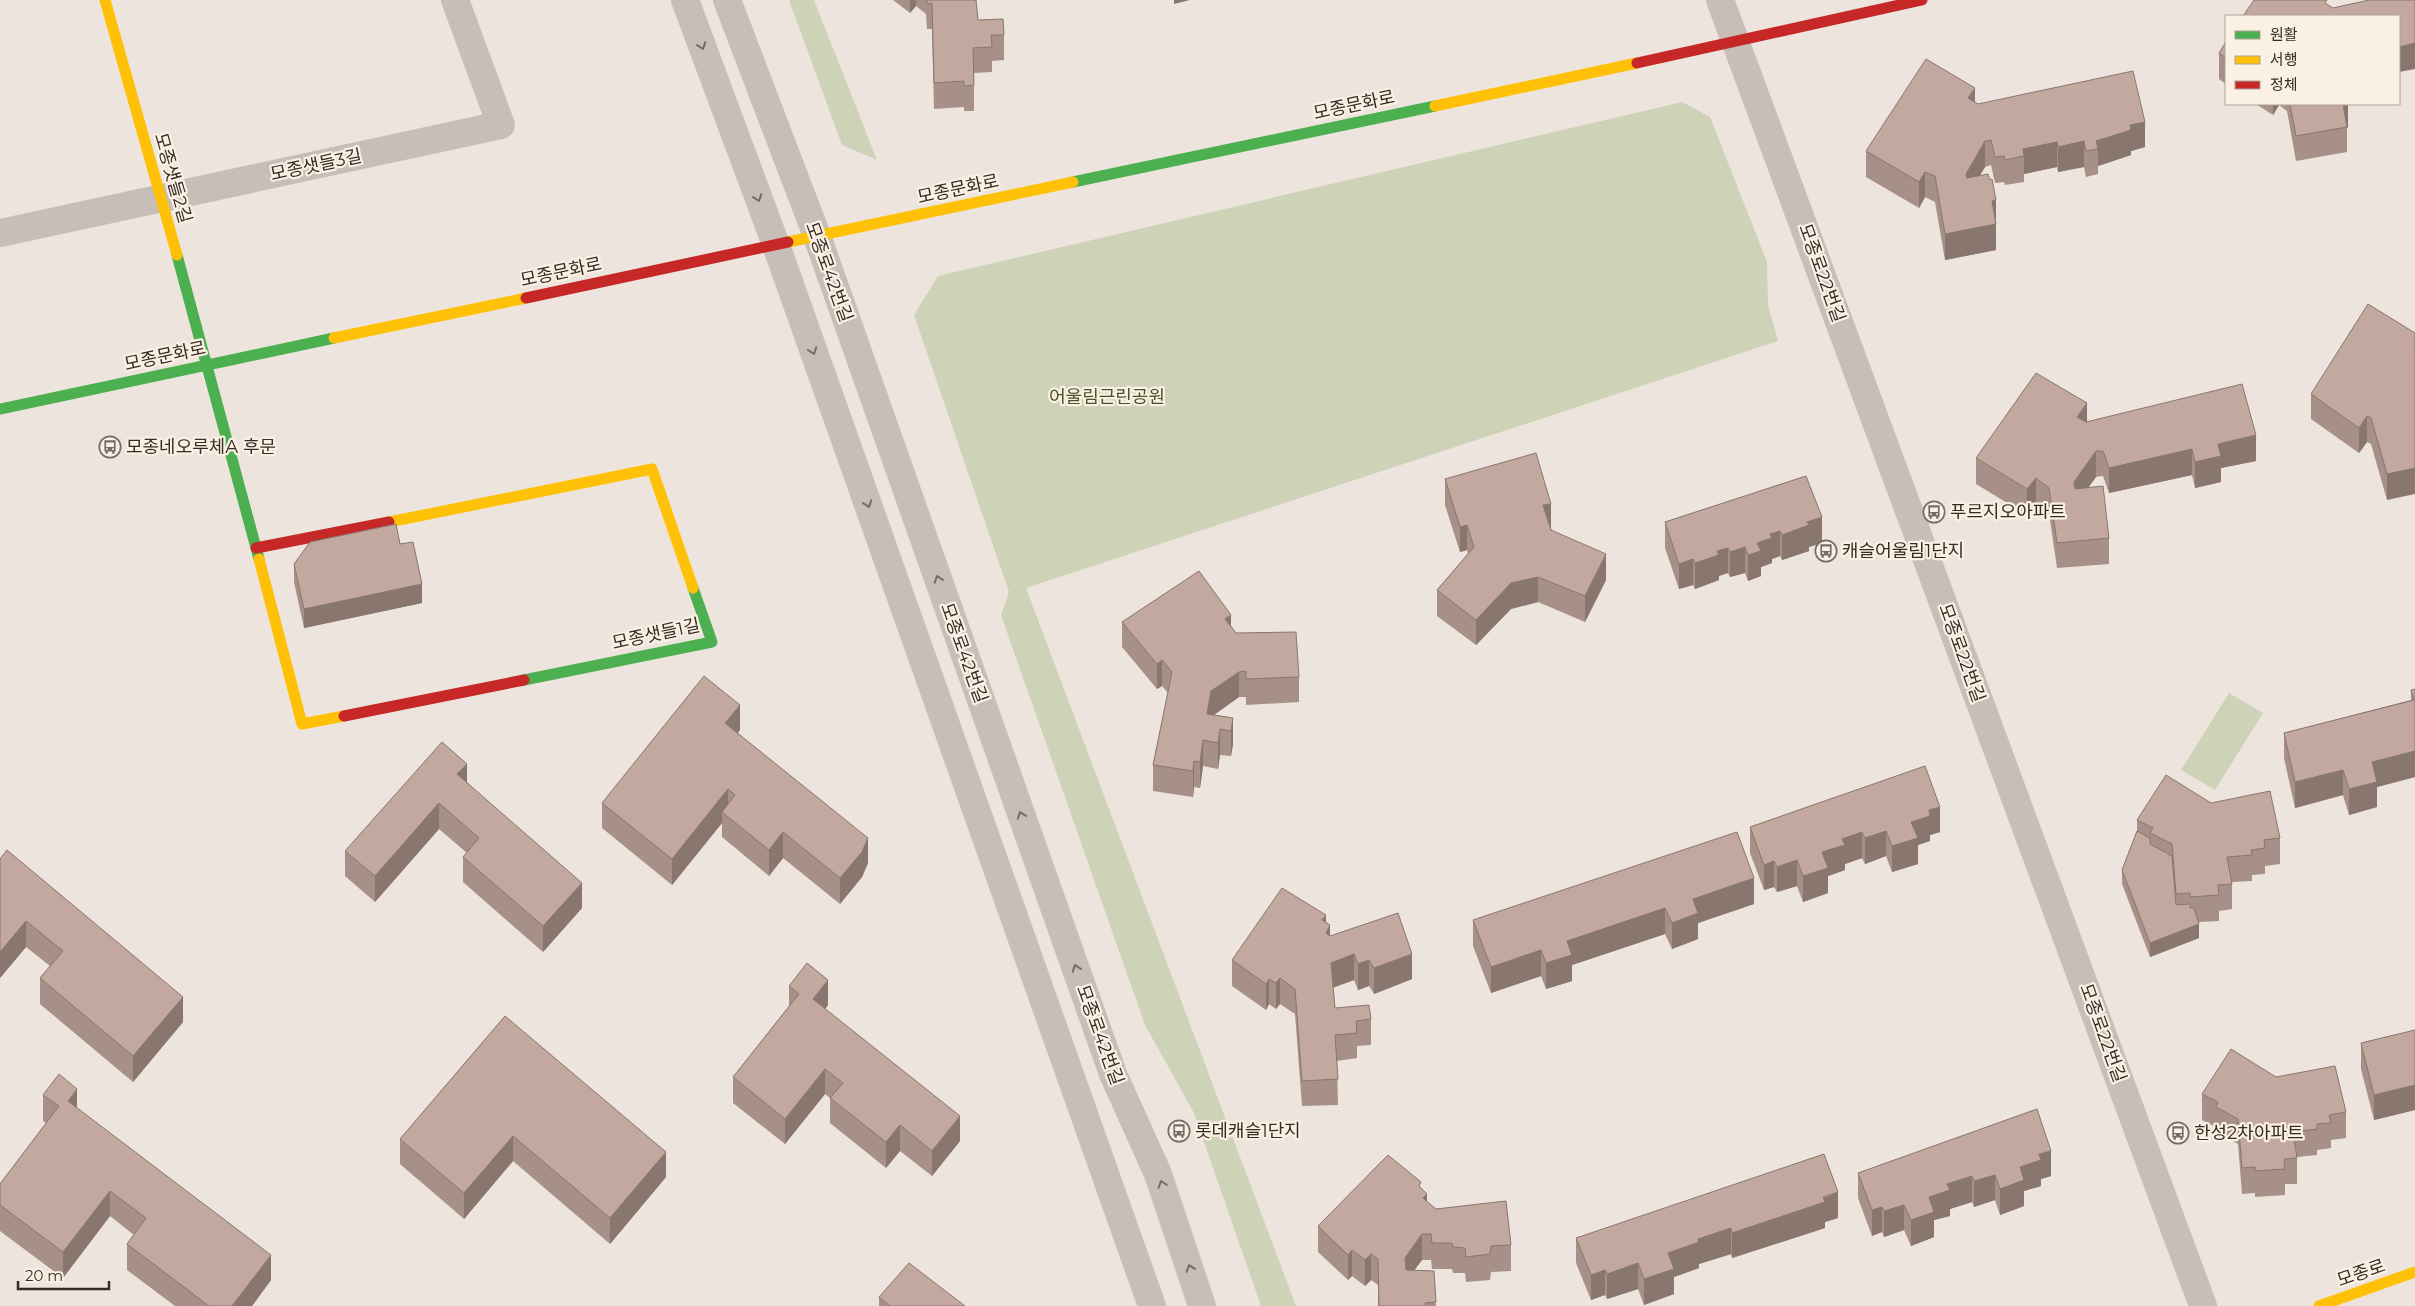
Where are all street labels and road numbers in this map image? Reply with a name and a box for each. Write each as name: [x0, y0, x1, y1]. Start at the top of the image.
street label: 모종문화로: [1311, 86, 1397, 124]
street label: 모종샛들2길: [150, 130, 196, 226]
street label: 모종샛들3길: [268, 145, 364, 185]
street label: 모종문화로: [915, 170, 1001, 208]
street label: 모종로42번길: [801, 219, 857, 325]
street label: 모종로22번길: [1794, 221, 1850, 325]
street label: 모종문화로: [518, 253, 604, 291]
street label: 모종문화로: [122, 337, 208, 375]
street label: 모종로42번길: [936, 600, 992, 706]
street label: 모종로22번길: [1934, 601, 1990, 705]
street label: 모종샛들1길: [610, 614, 702, 654]
street label: 모종로22번길: [2075, 981, 2131, 1085]
street label: 모종로42번길: [1072, 982, 1128, 1088]
street label: 모종로: [2334, 1255, 2388, 1291]

